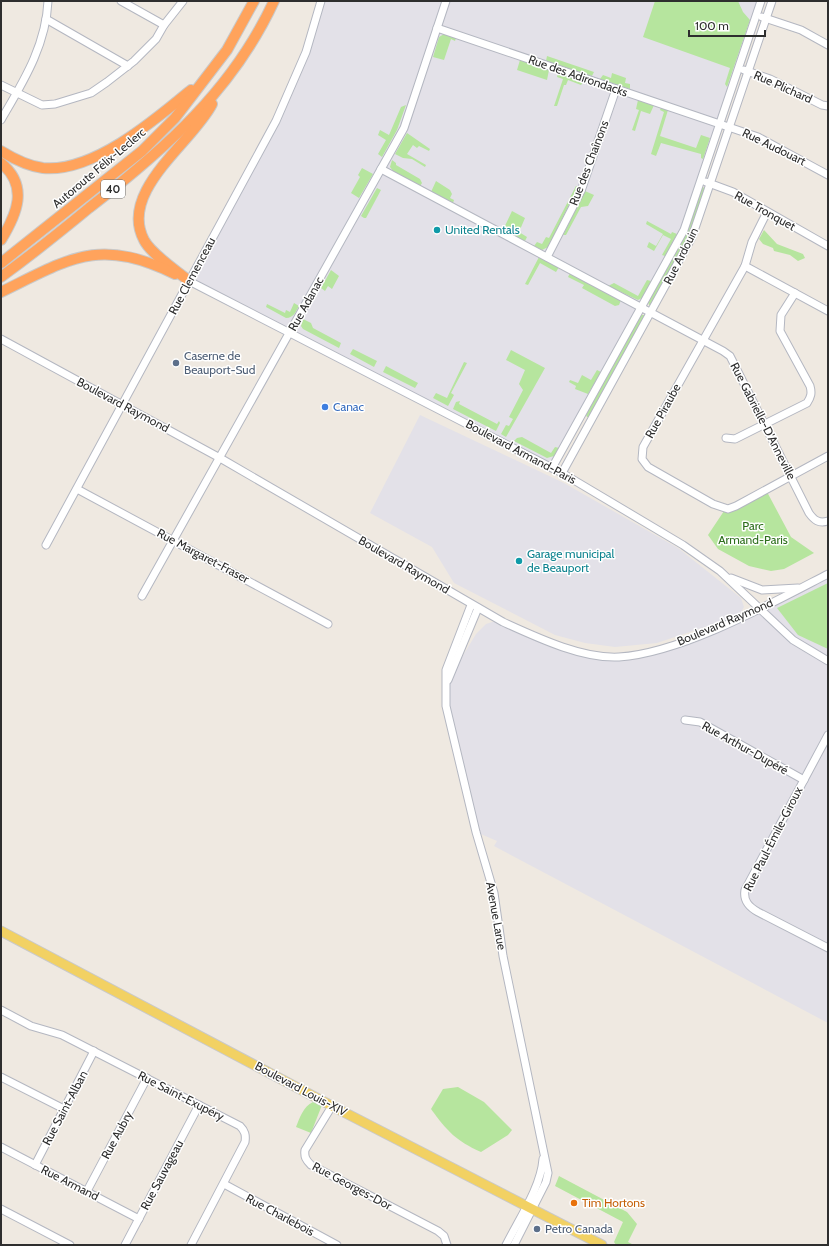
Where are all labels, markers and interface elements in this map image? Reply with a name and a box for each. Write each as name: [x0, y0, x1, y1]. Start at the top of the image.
scale bar: [689, 12, 765, 38]
text: 100 m: [695, 18, 729, 33]
street label: Rue des Adirondacks: [526, 51, 630, 100]
street label: Rue Plichard: [752, 67, 815, 106]
street label: Rue des Chaînons: [565, 118, 612, 207]
street label: Autoroute Félix-Leclerc: [49, 124, 149, 211]
street label: Rue Audouart: [740, 125, 808, 168]
road number: 40: [101, 180, 125, 198]
street label: Rue Tronquet: [732, 188, 798, 234]
place label: United Rentals: [445, 222, 520, 237]
street label: Rue Ardouin: [660, 224, 701, 287]
marker: United Rentals: [432, 225, 442, 235]
street label: Rue Clemenceau: [165, 235, 218, 317]
street label: Rue Adanac: [285, 273, 327, 334]
place label: Caserne de Beauport-Sud: [184, 348, 255, 377]
marker: Caserne de Beauport-Sud: [171, 358, 181, 368]
street label: Rue Gabrielle-D'Anneville: [727, 360, 800, 482]
street label: Boulevard Raymond: [74, 374, 172, 435]
street label: Rue Piraube: [641, 381, 684, 441]
place label: Canac: [333, 399, 365, 414]
marker: Canac: [320, 402, 330, 412]
street label: Boulevard Armand-Paris: [463, 416, 579, 487]
park label: Parc Armand-Paris: [718, 518, 788, 547]
street label: Rue Margaret-Fraser: [155, 525, 252, 586]
street label: Boulevard Raymond: [356, 532, 452, 597]
place label: Garage municipal de Beauport: [527, 546, 615, 575]
marker: Garage municipal de Beauport: [514, 556, 524, 566]
street label: Boulevard Raymond: [675, 595, 775, 649]
street label: Rue Arthur-Dupéré: [699, 718, 791, 777]
street label: Rue Paul-Émile-Giroux: [740, 784, 806, 894]
street label: Avenue Larue: [483, 881, 510, 951]
street label: Boulevard Louis-XIV: [253, 1058, 350, 1119]
street label: Rue Saint-Exupéry: [136, 1067, 227, 1124]
street label: Rue Saint-Alban: [39, 1068, 91, 1148]
street label: Rue Aubry: [98, 1108, 135, 1161]
street label: Rue Sauvageau: [137, 1137, 186, 1212]
street label: Rue Georges-Dor: [310, 1158, 395, 1213]
street label: Rue Armand: [39, 1162, 102, 1204]
street label: Rue Charlebois: [243, 1190, 317, 1239]
place label: Tim Hortons: [582, 1195, 645, 1210]
marker: Tim Hortons: [569, 1198, 579, 1208]
place label: Petro Canada: [545, 1221, 613, 1236]
marker: Petro Canada: [532, 1224, 542, 1234]

